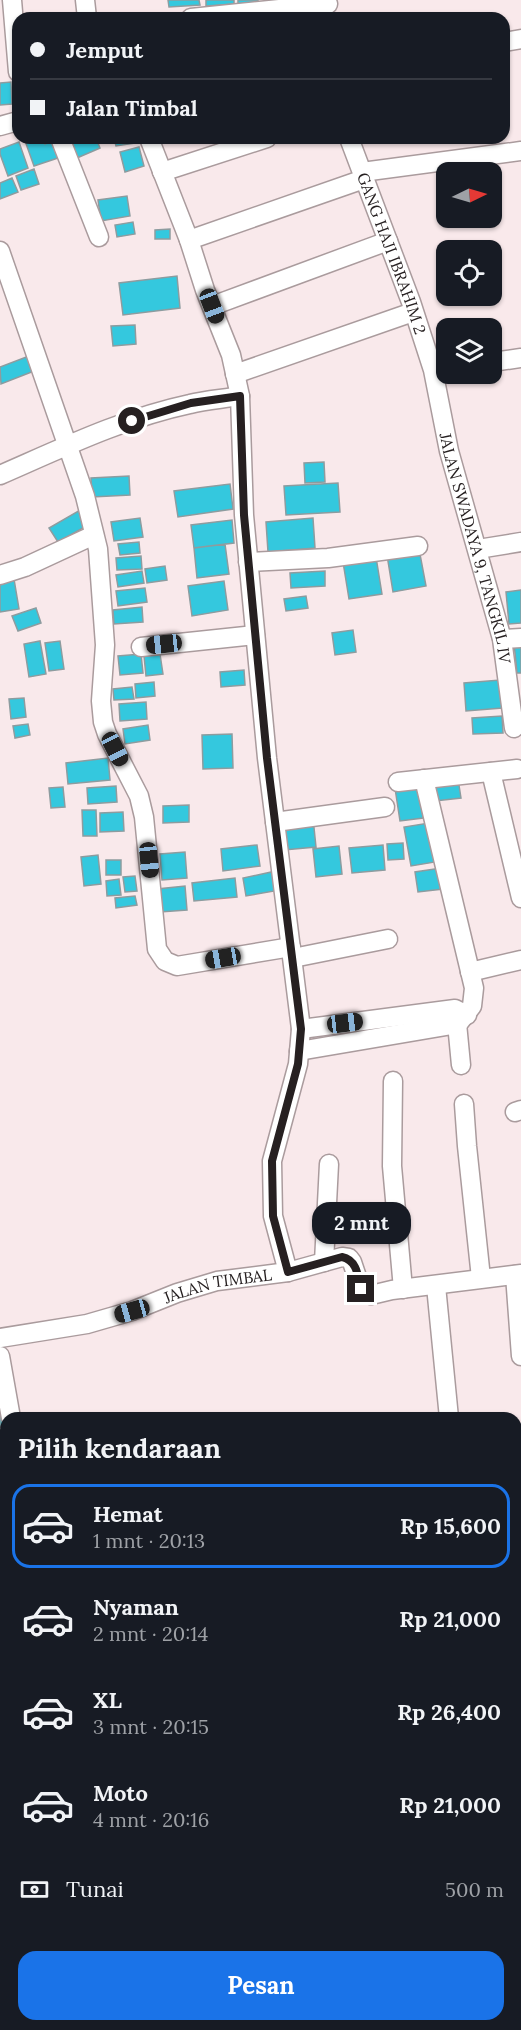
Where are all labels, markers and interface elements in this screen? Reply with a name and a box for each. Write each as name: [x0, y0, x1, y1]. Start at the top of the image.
text: Jemput: [66, 36, 143, 64]
text: Jalan Timbal: [66, 94, 198, 122]
north arrow: [436, 162, 502, 228]
map controls: [436, 162, 502, 384]
street label: GANG HAJI IBRAHIM 2: [353, 170, 431, 337]
button: locate: [436, 240, 502, 306]
car: [197, 286, 227, 326]
button: layers: [436, 318, 502, 384]
route start: [118, 407, 145, 434]
street label: JALAN SWADAYA 9, TANGKIL IV: [435, 430, 515, 665]
car: [145, 633, 183, 655]
car: [99, 729, 131, 769]
car: [138, 841, 160, 879]
car: [204, 946, 242, 970]
car: [326, 1012, 364, 1034]
callout: 2 mnt: [312, 1202, 410, 1244]
text: 2 mnt: [334, 1210, 389, 1235]
street label: JALAN TIMBAL: [160, 1264, 273, 1308]
route end: [347, 1275, 374, 1302]
car: [112, 1297, 152, 1325]
text: Pilih kendaraan: [18, 1431, 221, 1465]
icon: car: [21, 1499, 75, 1553]
text: Hemat: [93, 1500, 163, 1528]
text: Rp 15,600: [400, 1512, 501, 1540]
text: 1 mnt · 20:13: [93, 1528, 205, 1553]
icon: car: [21, 1592, 75, 1646]
text: Nyaman: [93, 1593, 179, 1621]
text: Rp 21,000: [399, 1605, 501, 1633]
text: 2 mnt · 20:14: [93, 1621, 208, 1646]
icon: car: [21, 1685, 75, 1739]
text: XL: [93, 1686, 122, 1714]
text: Rp 26,400: [397, 1698, 501, 1726]
text: 3 mnt · 20:15: [93, 1714, 209, 1739]
icon: car: [21, 1778, 75, 1832]
text: Moto: [93, 1779, 148, 1807]
text: Rp 21,000: [399, 1791, 501, 1819]
text: 4 mnt · 20:16: [93, 1807, 209, 1832]
icon: cash: [18, 1873, 51, 1906]
text: Tunai: [66, 1875, 124, 1903]
text: 500 m: [445, 1877, 504, 1902]
button: Pesan: [18, 1951, 504, 2020]

